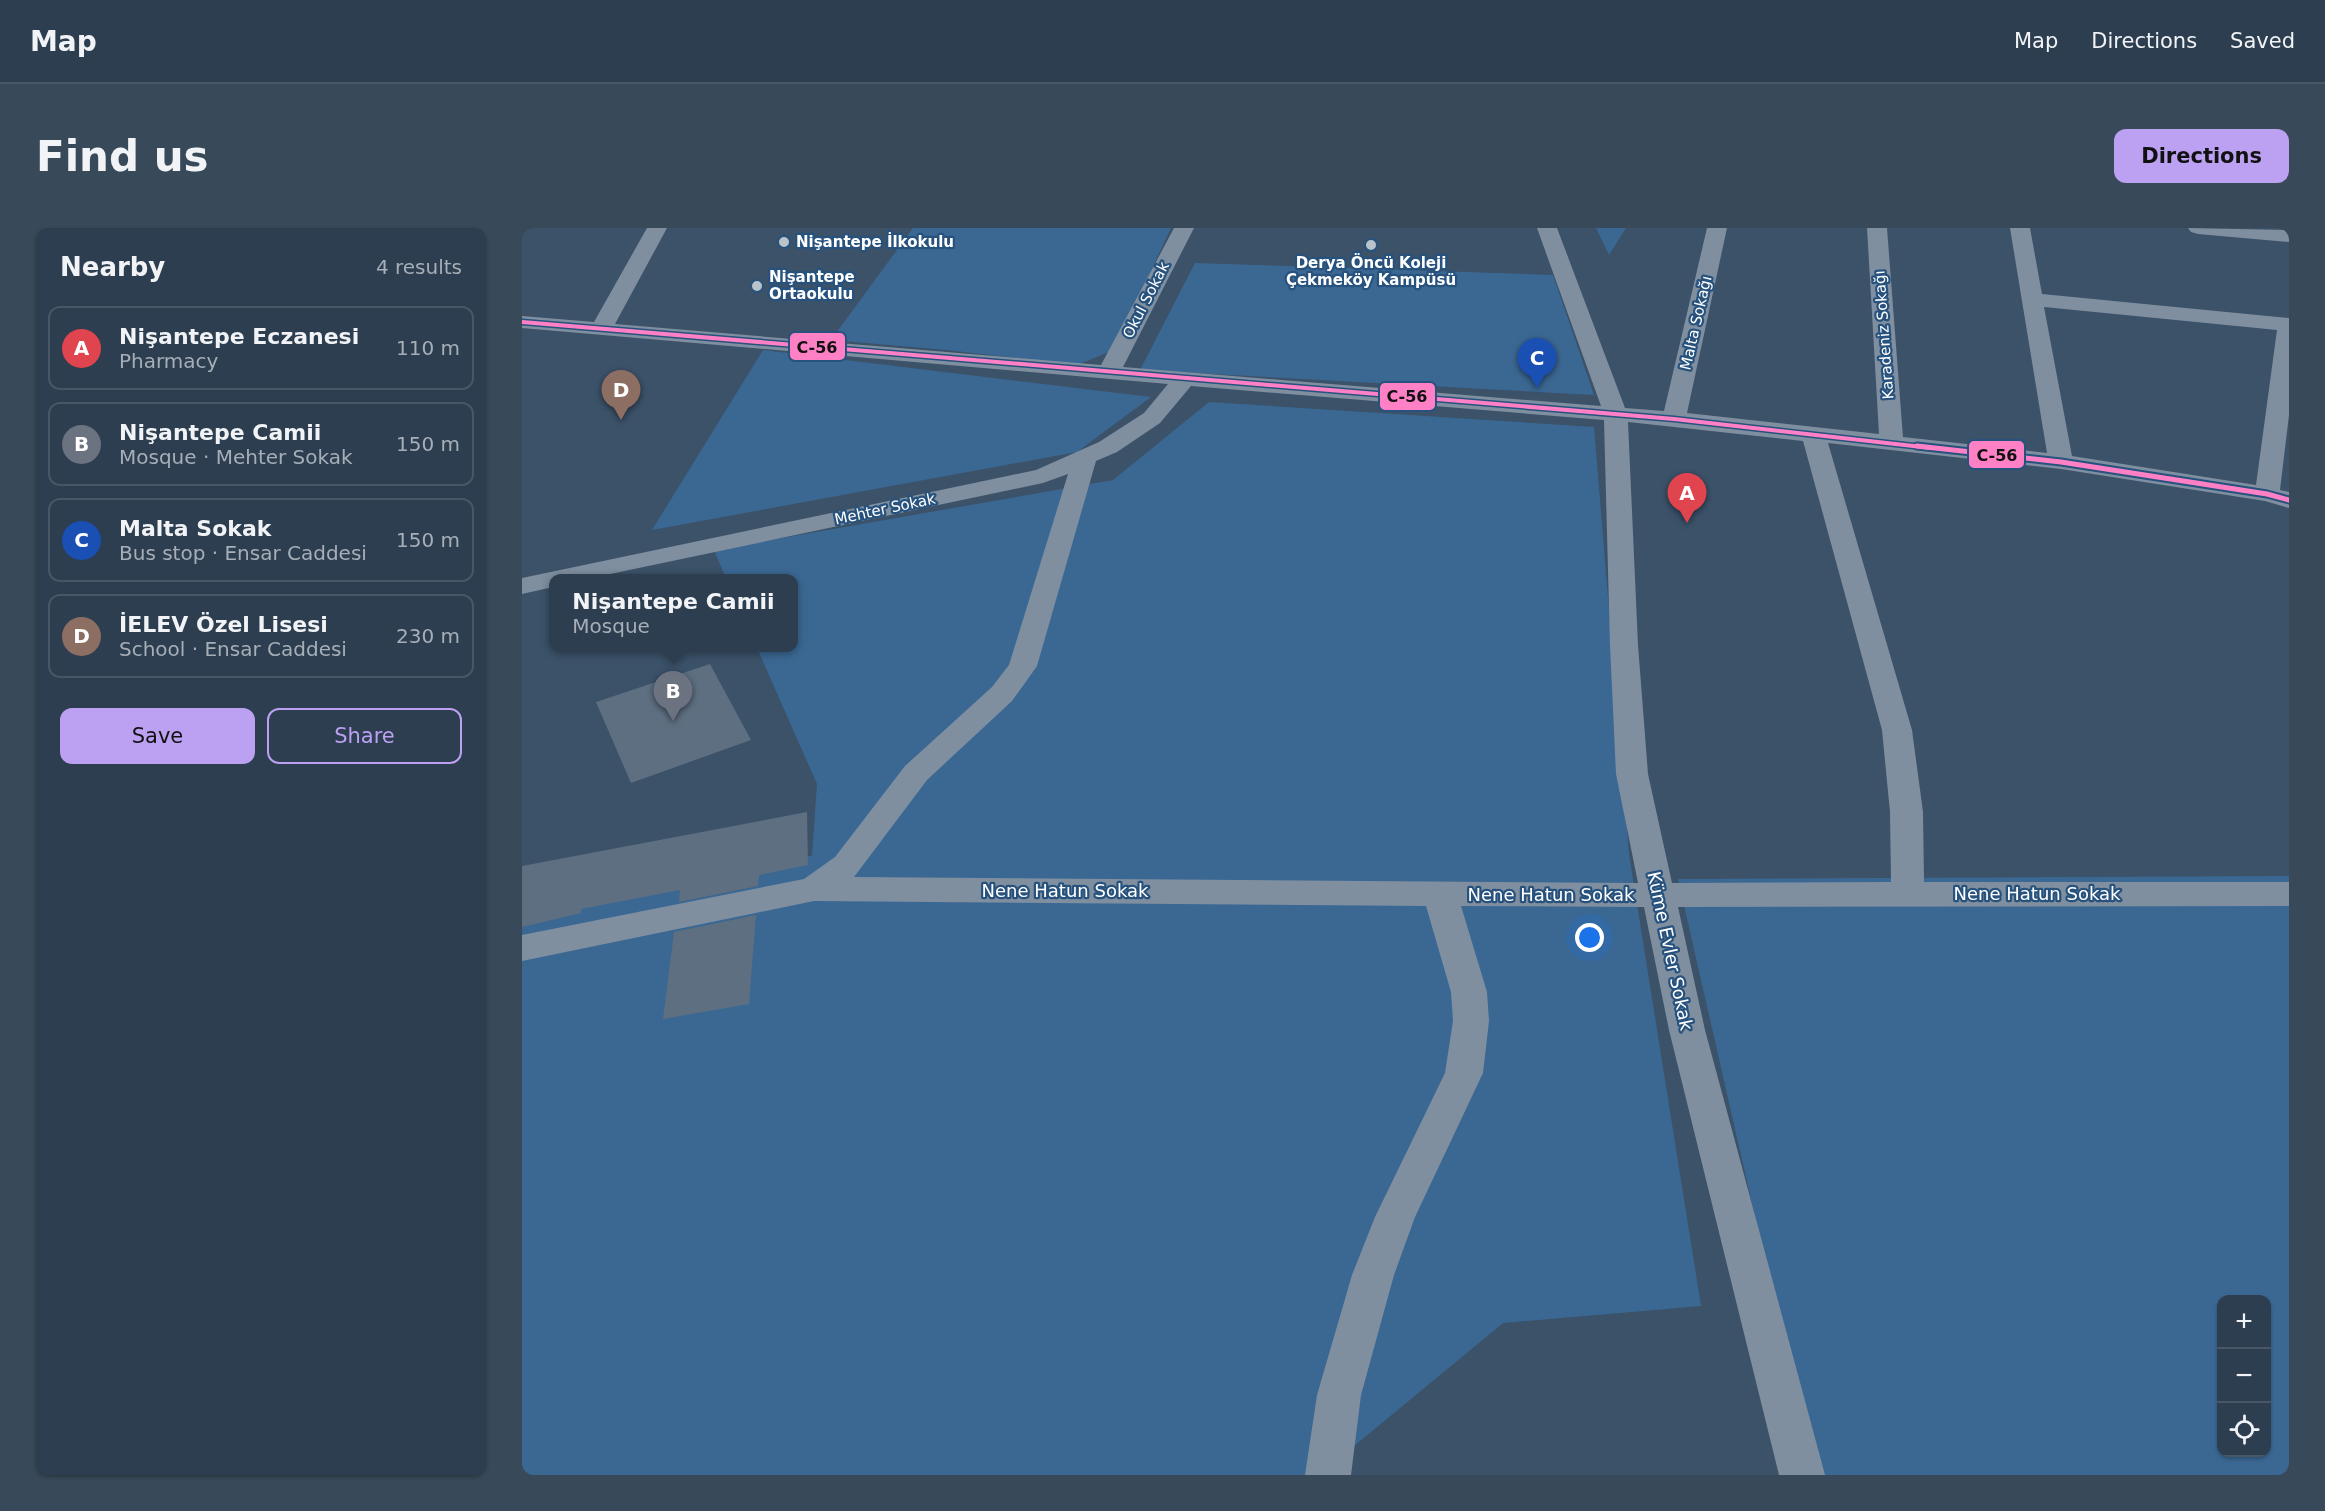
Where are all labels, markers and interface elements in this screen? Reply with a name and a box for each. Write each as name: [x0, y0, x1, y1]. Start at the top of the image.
text: Map: [30, 25, 97, 58]
text: Map: [2014, 29, 2058, 53]
text: Directions: [2091, 29, 2197, 53]
text: Saved: [2230, 29, 2295, 53]
button: Directions: [2114, 129, 2289, 183]
text: Find us: [36, 132, 209, 181]
place label: Nişantepe İlkokulu: [796, 232, 954, 251]
marker: Nişantepe İlkokulu: [777, 235, 791, 249]
marker: Derya Öncü Koleji Çekmeköy Kampüsü: [1364, 238, 1378, 252]
text: Nearby: [60, 252, 165, 282]
place label: Derya Öncü Koleji Çekmeköy Kampüsü: [1286, 253, 1456, 289]
text: 4 results: [376, 255, 462, 279]
street label: Okul Sokak: [1119, 258, 1173, 341]
place label: Nişantepe Ortaokulu: [769, 268, 855, 303]
street label: Karadeniz Sokağı: [1871, 270, 1897, 400]
street label: Malta Sokağı: [1676, 274, 1716, 372]
marker: Nişantepe Ortaokulu: [750, 279, 764, 293]
text: Nişantepe Eczanesi: [119, 324, 359, 349]
line badge: C-56: [789, 332, 846, 361]
text: A: [74, 336, 89, 360]
text: 110 m: [396, 336, 460, 360]
text: C-56: [796, 338, 838, 357]
pin: C: [1518, 338, 1556, 388]
text: Pharmacy: [119, 349, 218, 373]
pin: D: [602, 370, 640, 420]
line badge: C-56: [1379, 382, 1436, 411]
text: C-56: [1386, 387, 1428, 406]
text: Nişantepe Camii: [119, 420, 321, 445]
text: B: [74, 432, 89, 456]
text: 150 m: [396, 432, 460, 456]
line badge: C-56: [1968, 440, 2025, 469]
text: Mosque · Mehter Sokak: [119, 445, 353, 469]
text: C-56: [1976, 446, 2018, 465]
pin: A: [1668, 474, 1706, 523]
street label: Mehter Sokak: [833, 489, 937, 528]
text: Malta Sokak: [119, 516, 271, 541]
text: C: [74, 528, 89, 552]
text: 150 m: [396, 528, 460, 552]
text: Bus stop · Ensar Caddesi: [119, 541, 367, 565]
popup: [549, 574, 798, 652]
text: Nişantepe Camii: [572, 589, 775, 614]
text: İELEV Özel Lisesi: [119, 612, 328, 637]
text: Mosque: [572, 614, 650, 638]
text: D: [73, 624, 90, 648]
text: 230 m: [396, 624, 460, 648]
text: School · Ensar Caddesi: [119, 637, 347, 661]
pin: B: [654, 672, 692, 721]
button: Save: [60, 708, 255, 764]
button: Share: [267, 708, 462, 764]
street label: Küme Evler Sokak: [1643, 870, 1698, 1033]
street label: Nene Hatun Sokak: [982, 880, 1149, 901]
street label: Nene Hatun Sokak: [1954, 883, 2121, 904]
street label: Nene Hatun Sokak: [1468, 884, 1635, 905]
your location: [1575, 923, 1604, 952]
map controls: [2217, 1295, 2271, 1457]
button: +: [2217, 1295, 2271, 1349]
button: −: [2217, 1349, 2271, 1403]
button: locate: [2217, 1403, 2271, 1457]

